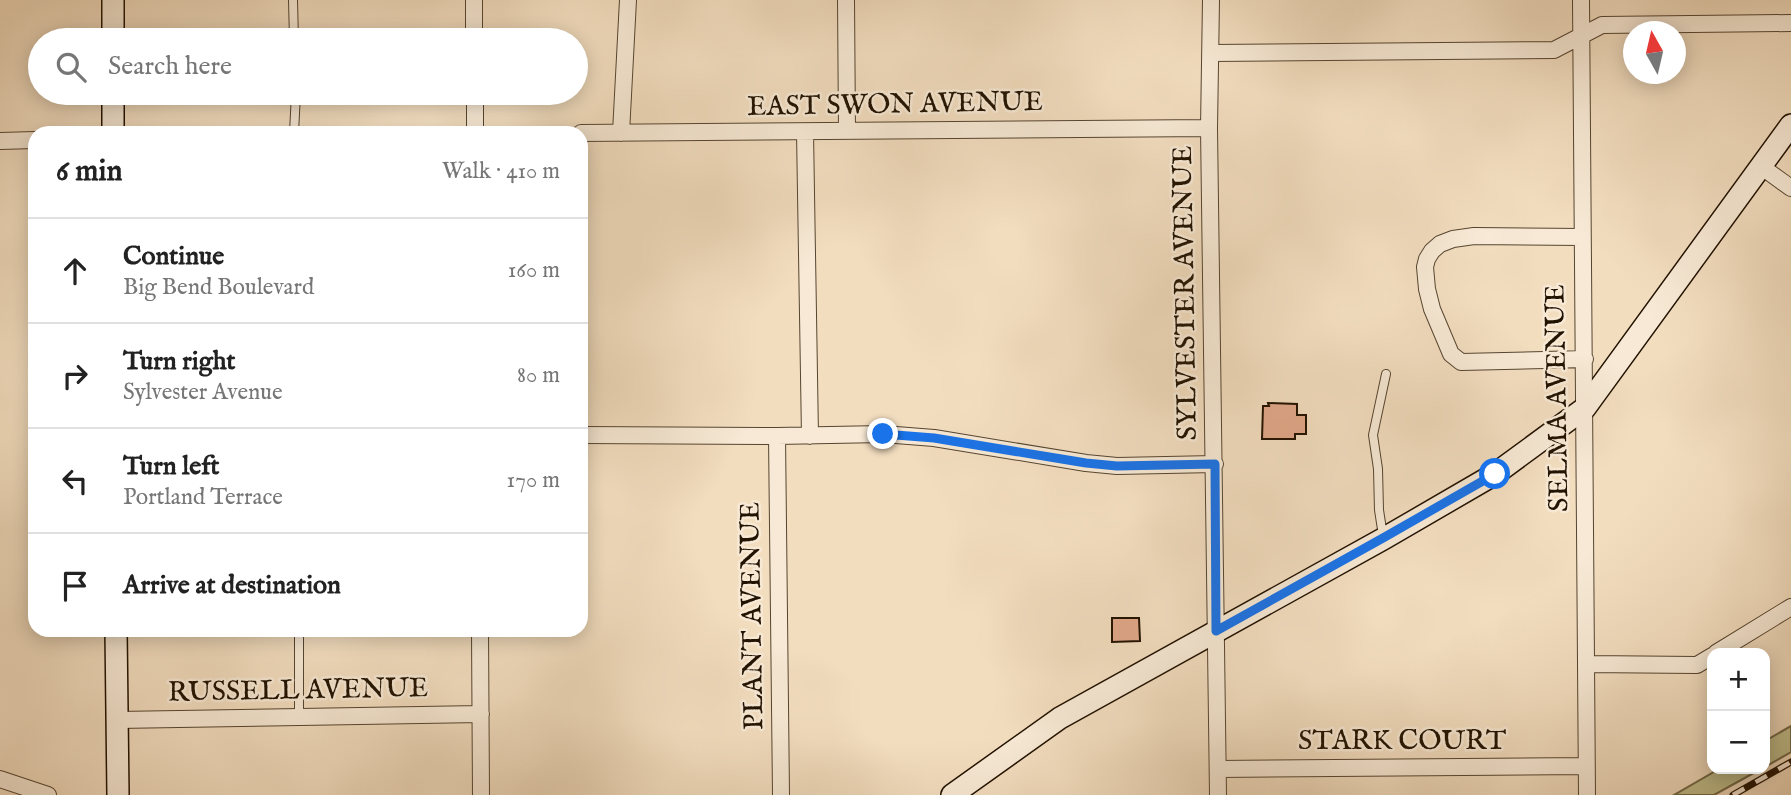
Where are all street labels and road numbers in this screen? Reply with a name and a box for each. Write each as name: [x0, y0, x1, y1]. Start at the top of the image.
street label: EAST SWON AVENUE: [747, 85, 1043, 125]
street label: SYLVESTER AVENUE: [1166, 145, 1206, 441]
street label: SELMA AVENUE: [1539, 284, 1577, 512]
street label: PLANT AVENUE: [734, 501, 772, 731]
street label: RUSSELL AVENUE: [167, 671, 429, 711]
street label: STARK COURT: [1298, 724, 1507, 759]

